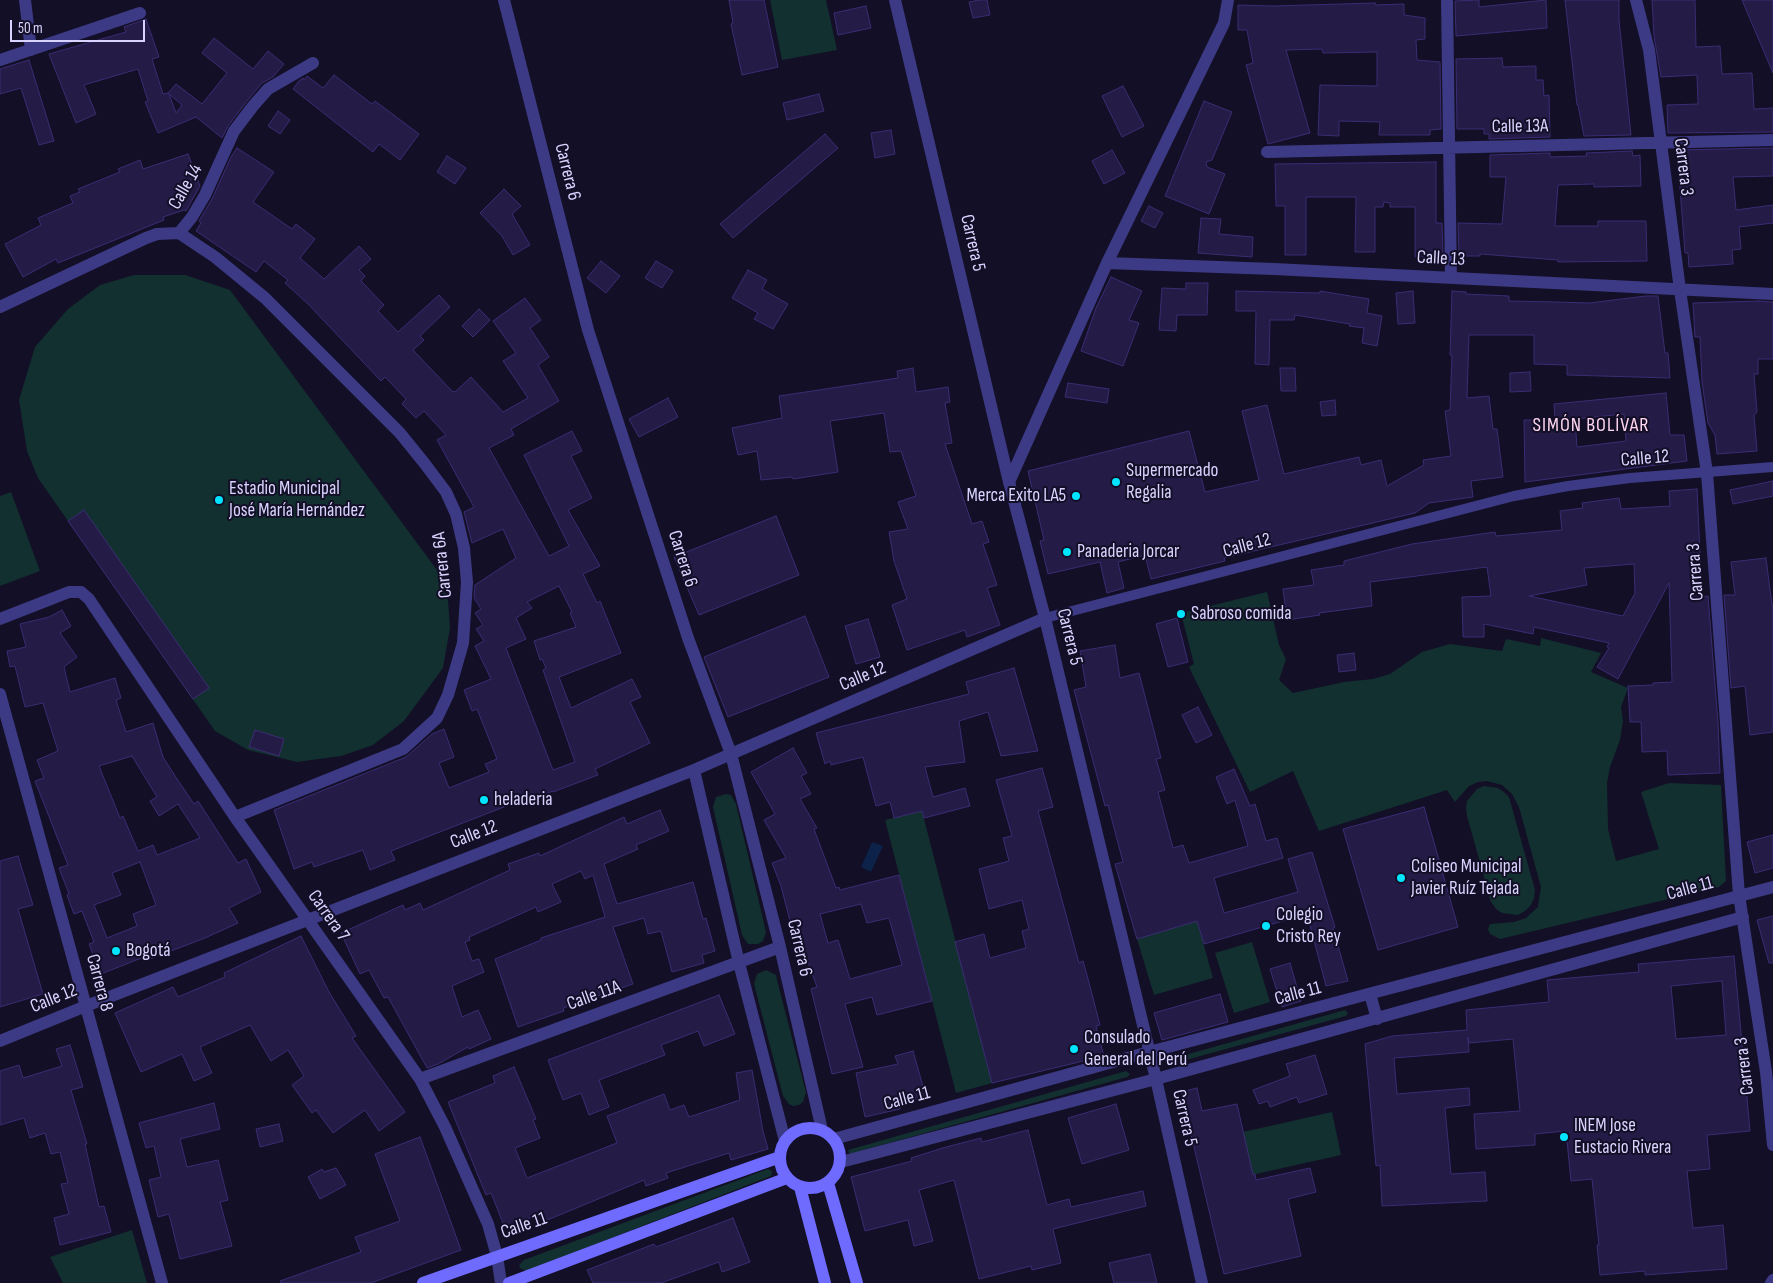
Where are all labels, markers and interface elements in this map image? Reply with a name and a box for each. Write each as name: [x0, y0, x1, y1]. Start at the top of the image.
scale bar: [12, 10, 148, 42]
text: 50 m: [18, 19, 43, 38]
street label: Calle 13A: [1491, 115, 1549, 139]
street label: Carrera 3: [1668, 137, 1698, 197]
street label: Carrera 6: [549, 141, 585, 203]
street label: Calle 14: [164, 160, 208, 214]
street label: Carrera 5: [954, 212, 990, 274]
street label: Calle 13: [1416, 246, 1466, 272]
district label: SIMÓN BOLÍVAR: [1531, 414, 1651, 438]
street label: Calle 12: [1620, 446, 1670, 472]
place label: Supermercado Regalia: [1126, 460, 1218, 504]
marker: Supermercado Regalia: [1110, 476, 1122, 488]
place label: Estadio Municipal José María Hernández: [229, 478, 365, 522]
place label: Merca Exito LA5: [966, 485, 1066, 507]
marker: Merca Exito LA5: [1070, 490, 1082, 502]
marker: Estadio Municipal José María Hernández: [213, 494, 225, 506]
street label: Carrera 6: [662, 528, 702, 590]
street label: Calle 12: [1221, 529, 1273, 563]
street label: Carrera 6A: [428, 531, 458, 599]
place label: Panaderia Jorcar: [1077, 541, 1179, 563]
street label: Carrera 3: [1683, 542, 1709, 602]
marker: Panaderia Jorcar: [1061, 546, 1073, 558]
place label: Sabroso comida: [1191, 603, 1291, 625]
street label: Carrera 5: [1051, 606, 1087, 668]
marker: Sabroso comida: [1175, 608, 1187, 620]
street label: Calle 12: [836, 657, 890, 697]
place label: heladeria: [494, 789, 552, 811]
marker: heladeria: [478, 794, 490, 806]
street label: Calle 12: [447, 816, 501, 854]
place label: Coliseo Municipal Javier Ruíz Tejada: [1411, 856, 1521, 900]
marker: Coliseo Municipal Javier Ruíz Tejada: [1395, 872, 1407, 884]
street label: Calle 11: [1664, 872, 1716, 906]
street label: Carrera 7: [302, 886, 354, 946]
place label: Colegio Cristo Rey: [1276, 904, 1341, 948]
street label: Carrera 6: [781, 917, 817, 979]
marker: Colegio Cristo Rey: [1260, 920, 1272, 932]
place label: Bogotá: [126, 940, 171, 962]
marker: Bogotá: [110, 945, 122, 957]
street label: Carrera 8: [80, 952, 118, 1014]
street label: Calle 11A: [564, 976, 624, 1016]
street label: Calle 11: [1272, 977, 1324, 1011]
street label: Calle 12: [27, 979, 81, 1019]
place label: Consulado General del Perú: [1084, 1027, 1187, 1071]
street label: Carrera 3: [1730, 1036, 1760, 1096]
marker: Consulado General del Perú: [1068, 1043, 1080, 1055]
street label: Calle 11: [881, 1082, 933, 1116]
street label: Carrera 5: [1166, 1087, 1202, 1149]
place label: INEM Jose Eustacio Rivera: [1574, 1115, 1671, 1159]
marker: INEM Jose Eustacio Rivera: [1558, 1131, 1570, 1143]
street label: Calle 11: [498, 1208, 550, 1244]

